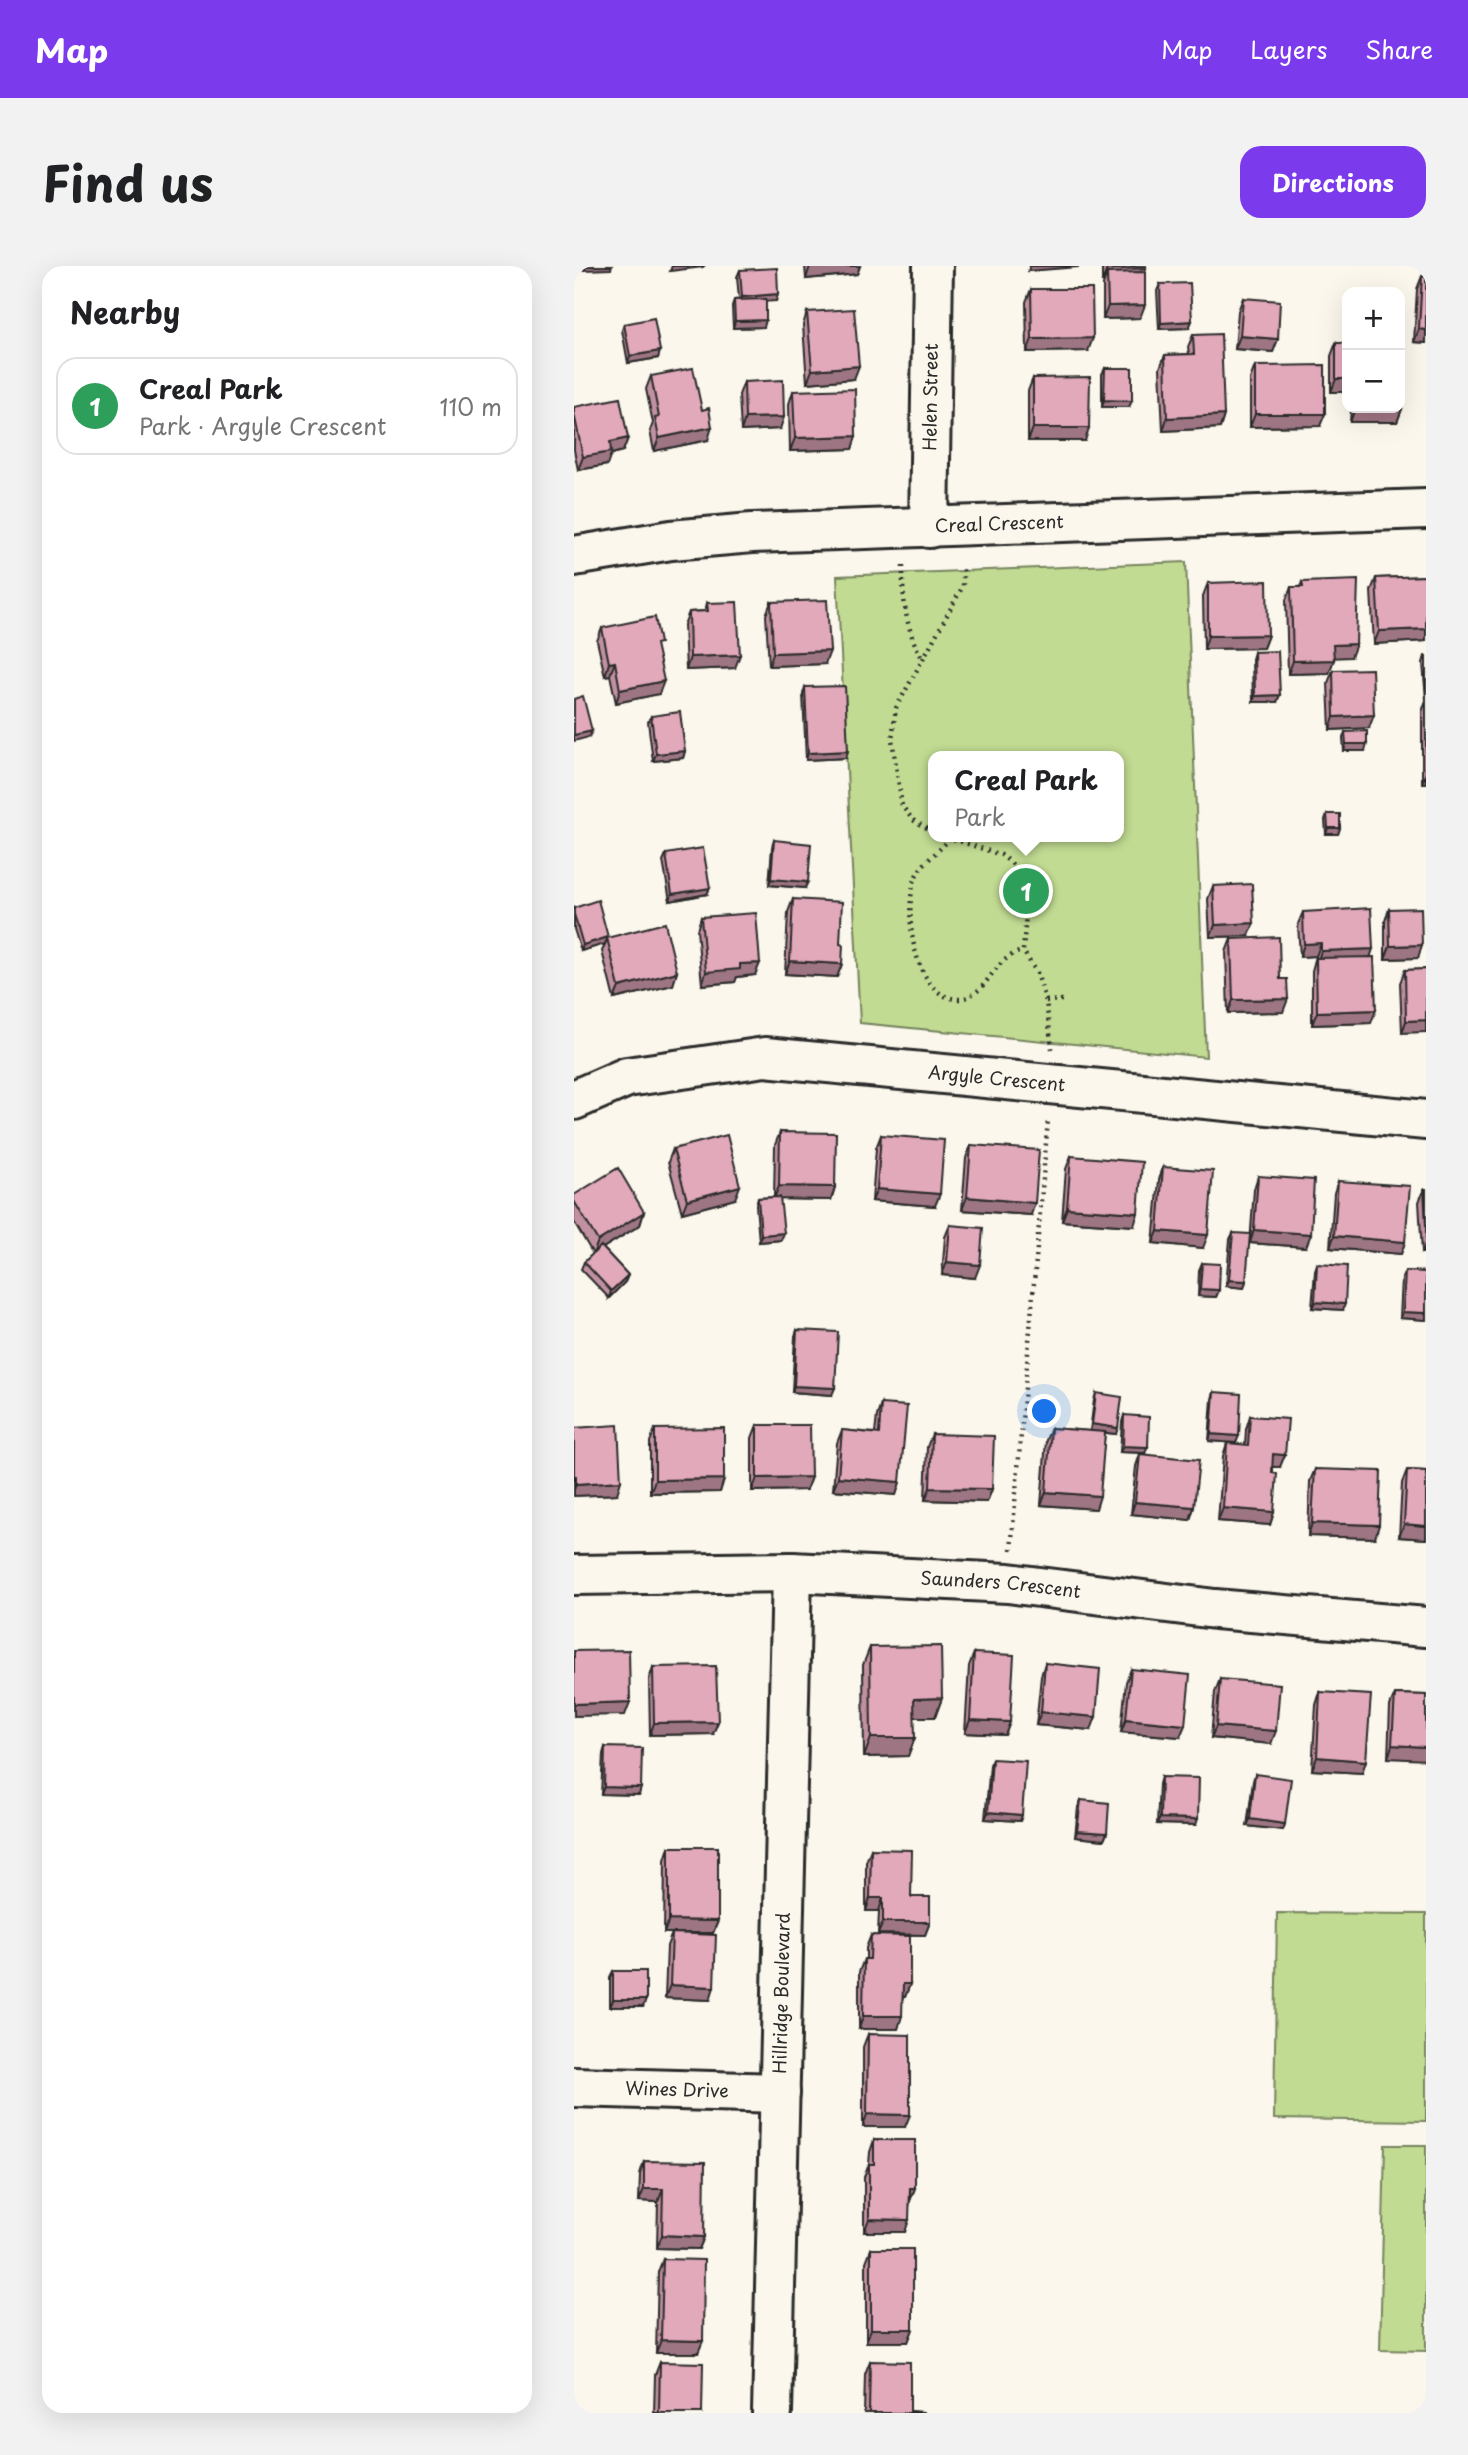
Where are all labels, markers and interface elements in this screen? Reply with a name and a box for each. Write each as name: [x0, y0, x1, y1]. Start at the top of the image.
text: Map: [35, 24, 108, 74]
text: Map: [1161, 31, 1212, 67]
text: Layers: [1250, 31, 1327, 67]
text: Share: [1365, 31, 1433, 67]
text: Find us: [42, 145, 213, 219]
button: Directions: [1240, 146, 1426, 218]
map controls: [1342, 287, 1405, 413]
button: +: [1342, 287, 1405, 350]
text: Nearby: [70, 289, 180, 334]
street label: Helen Street: [915, 343, 944, 451]
button: −: [1342, 350, 1405, 413]
text: Creal Park: [139, 369, 283, 408]
text: 1: [90, 389, 101, 424]
text: 110 m: [440, 389, 502, 424]
text: Park · Argyle Crescent: [139, 408, 386, 443]
street label: Creal Crescent: [934, 507, 1064, 538]
popup: [928, 751, 1124, 842]
text: Creal Park: [954, 760, 1098, 799]
text: Park: [954, 799, 1006, 834]
pin: 1: [1003, 865, 1049, 917]
street label: Argyle Crescent: [927, 1058, 1067, 1098]
your location: [1027, 1394, 1061, 1428]
street label: Saunders Crescent: [920, 1564, 1082, 1604]
street label: Hillridge Boulevard: [765, 1912, 796, 2074]
street label: Wines Drive: [625, 2073, 729, 2104]

